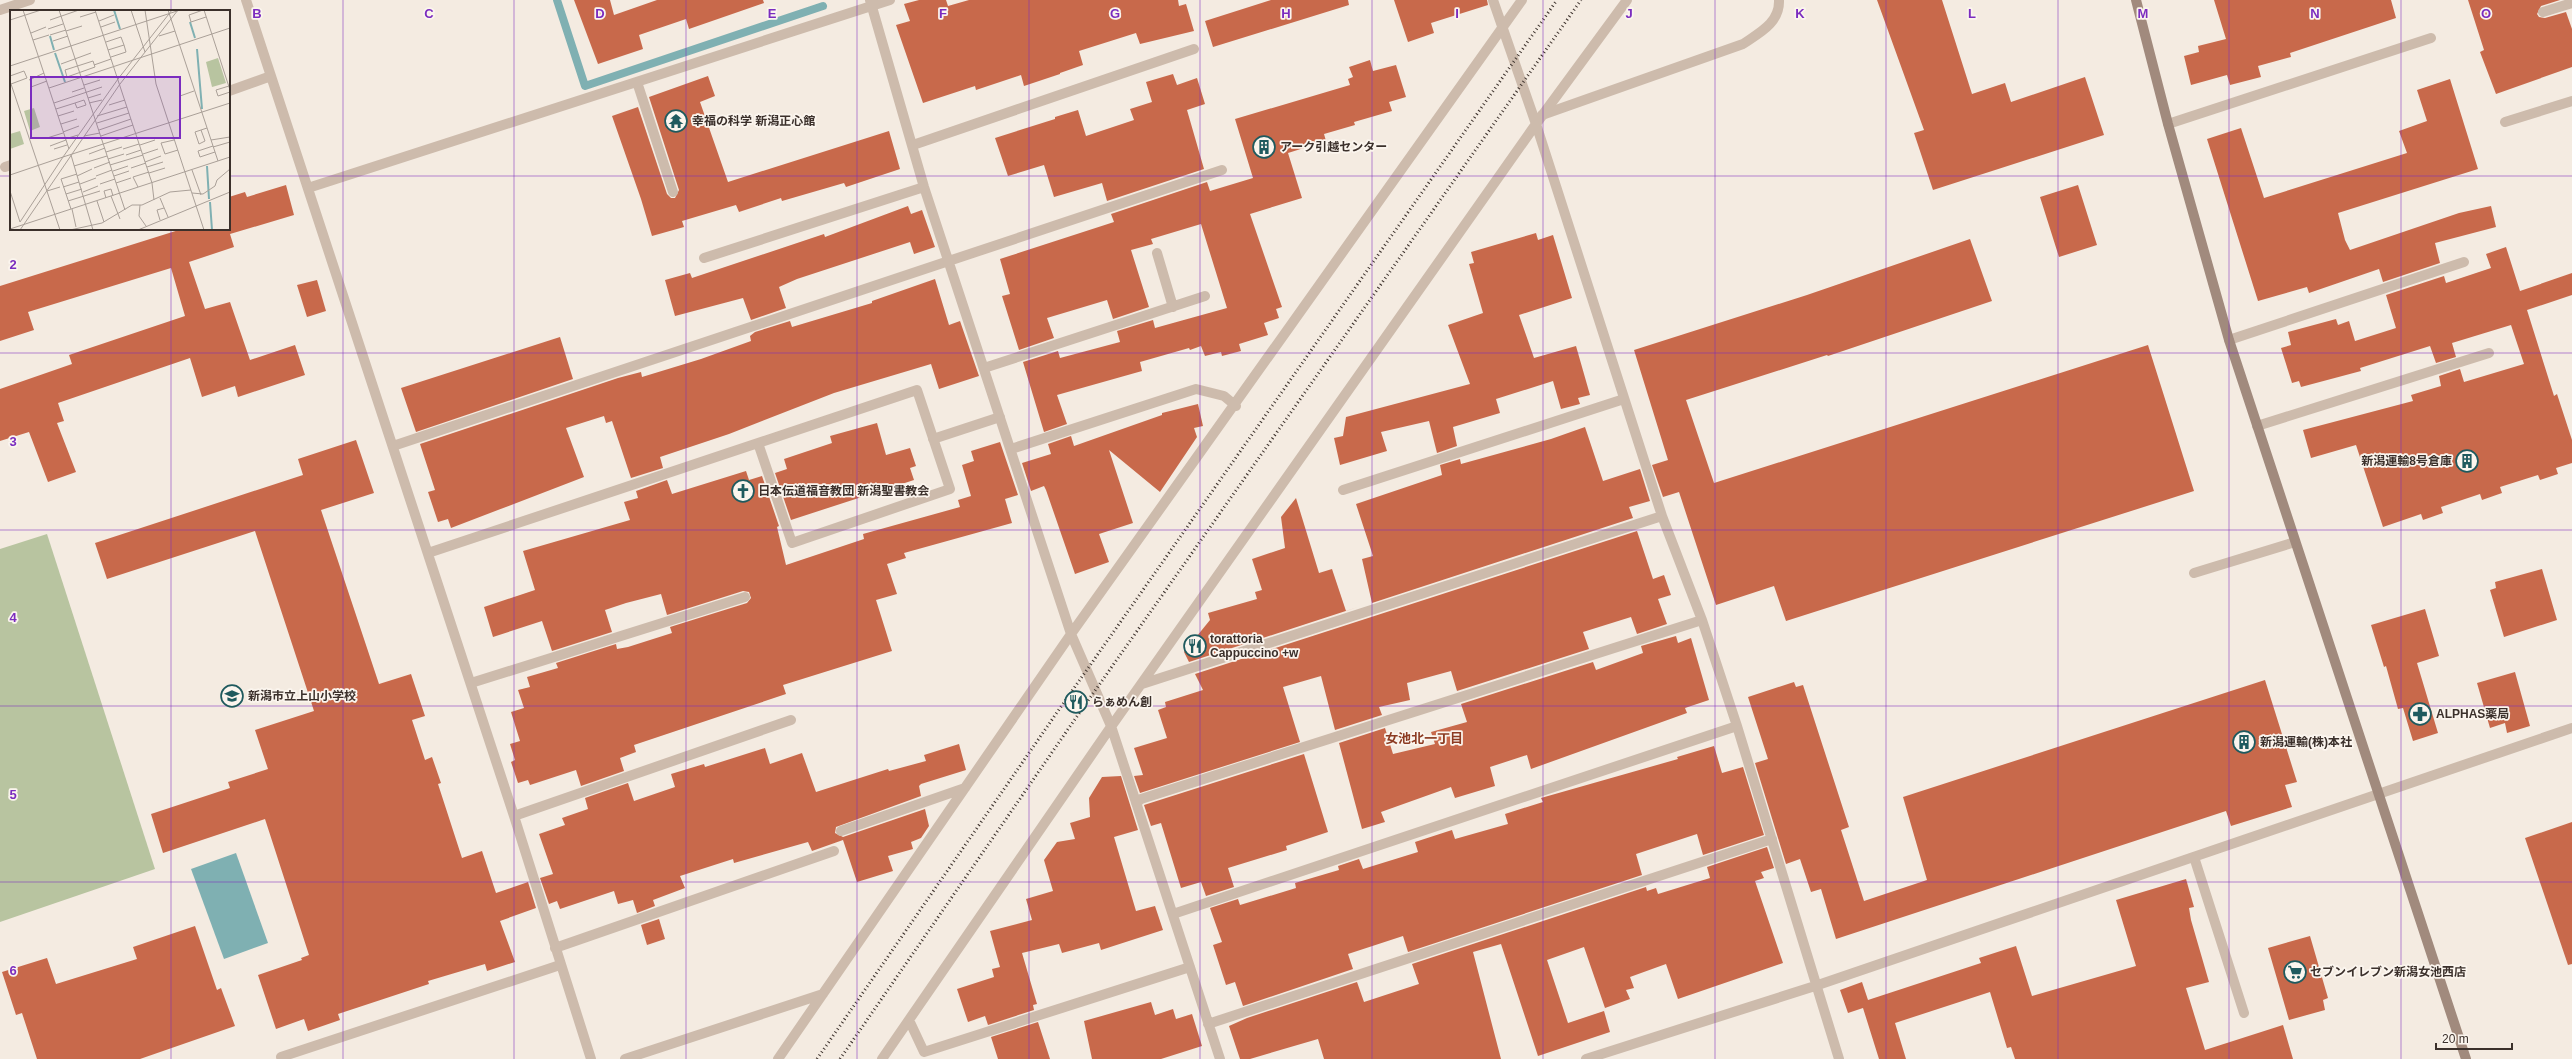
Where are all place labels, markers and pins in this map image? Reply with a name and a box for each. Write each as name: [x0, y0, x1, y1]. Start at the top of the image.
temple icon: 幸福の科学 新潟正心館: [663, 108, 689, 134]
place label: 幸福の科学 新潟正心館: [692, 114, 815, 128]
building icon: アーク引越センター: [1251, 134, 1277, 160]
place label: アーク引越センター: [1280, 140, 1387, 154]
building icon: 新潟運輸8号倉庫: [2454, 448, 2480, 474]
place label: 新潟運輸8号倉庫: [2361, 454, 2452, 468]
church icon: 日本伝道福音教団 新潟聖書教会: [730, 478, 756, 504]
place label: 日本伝道福音教団 新潟聖書教会: [758, 484, 929, 498]
place label: torattoria Cappuccino +w: [1210, 632, 1299, 660]
restaurant icon: torattoria Cappuccino +w: [1182, 633, 1208, 659]
school or university icon: 新潟市立上山小学校: [219, 683, 245, 709]
place label: 新潟市立上山小学校: [248, 689, 356, 703]
restaurant icon: らぁめん創: [1063, 689, 1089, 715]
place label: らぁめん創: [1092, 695, 1152, 709]
pharmacy icon: ALPHAS薬局: [2407, 701, 2433, 727]
place label: ALPHAS薬局: [2436, 707, 2509, 721]
building icon: 新潟運輸(株)本社: [2231, 729, 2257, 755]
place label: 新潟運輸(株)本社: [2260, 735, 2352, 749]
supermarket icon: セブンイレブン新潟女池西店: [2282, 959, 2308, 985]
place label: セブンイレブン新潟女池西店: [2310, 965, 2466, 979]

